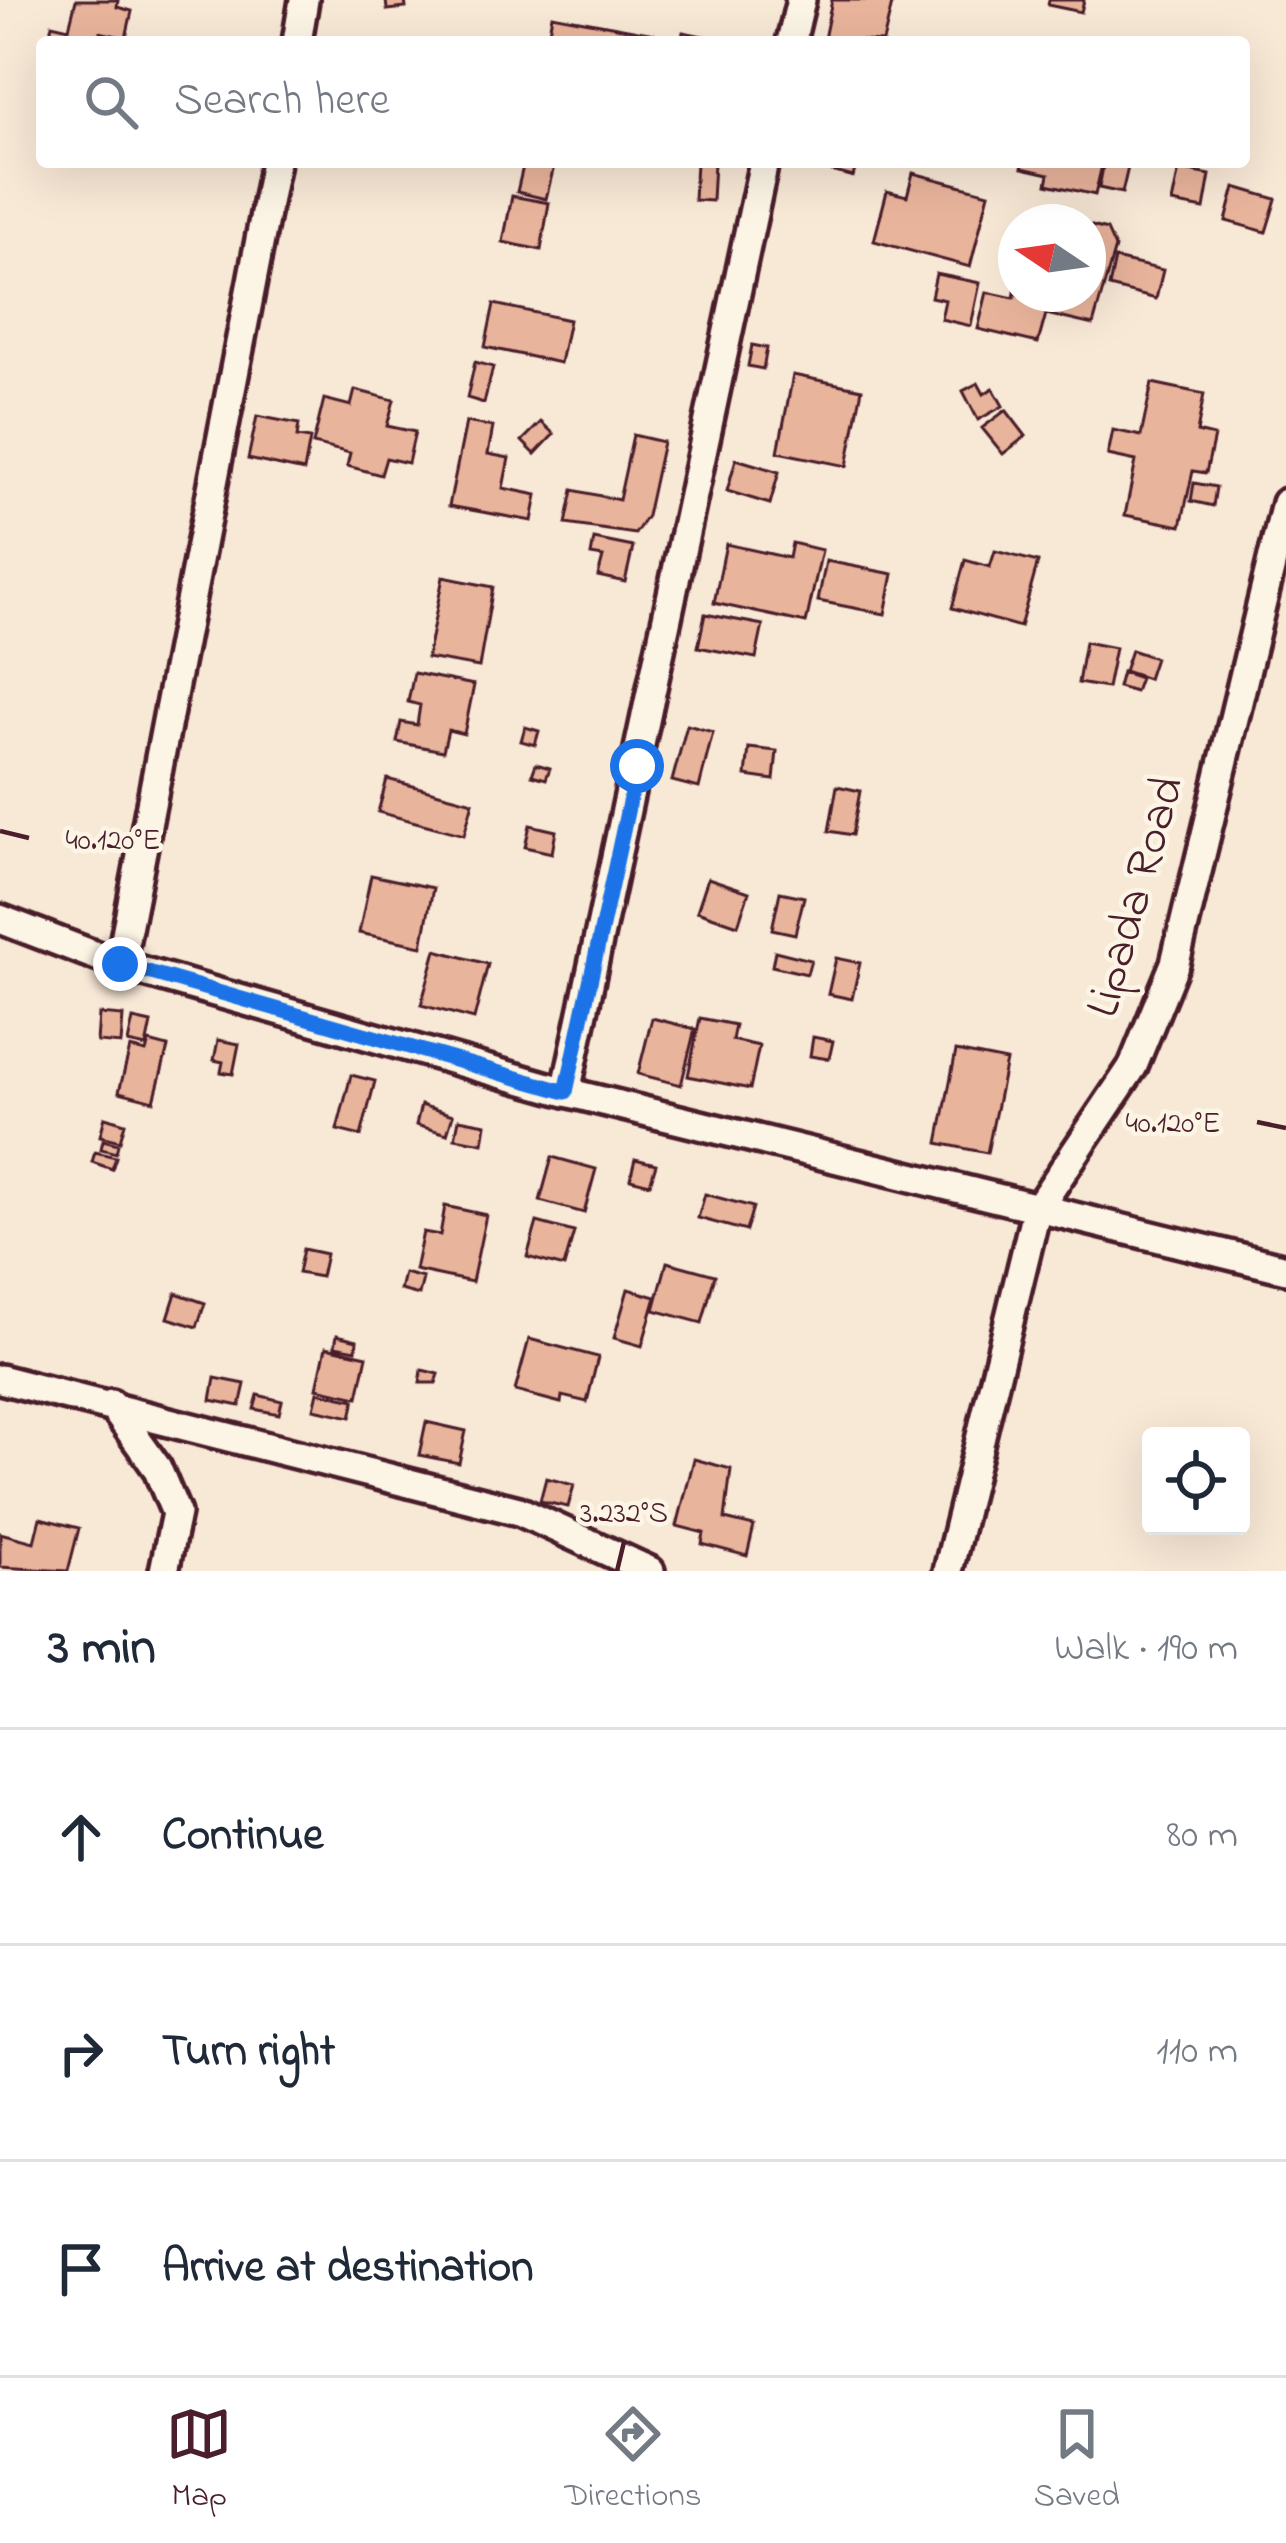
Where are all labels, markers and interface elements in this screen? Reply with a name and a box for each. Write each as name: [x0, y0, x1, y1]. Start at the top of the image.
search box: [36, 36, 1250, 168]
icon: search: [78, 69, 144, 135]
text: Search here: [174, 69, 390, 135]
north arrow: [998, 204, 1106, 312]
route start: [610, 739, 664, 793]
street label: Lipada Road: [1069, 768, 1205, 1026]
text: 40.120°E: [65, 820, 161, 864]
route end: [93, 937, 147, 991]
text: 40.120°E: [1125, 1103, 1221, 1147]
map controls: [1142, 1427, 1250, 1535]
button: locate: [1142, 1427, 1250, 1535]
text: 3.232°S: [580, 1493, 668, 1537]
text: 3 min: [48, 1612, 156, 1687]
text: Walk · 190 m: [1054, 1621, 1238, 1678]
icon: ahead: [48, 1804, 114, 1870]
text: Continue: [162, 1804, 323, 1870]
text: 80 m: [1167, 1808, 1238, 1865]
icon: right: [48, 2020, 114, 2086]
text: Turn right: [162, 2020, 335, 2086]
text: 110 m: [1156, 2024, 1238, 2081]
icon: arrive: [48, 2236, 114, 2302]
text: Arrive at destination: [162, 2236, 533, 2302]
tab: Map: [166, 2401, 232, 2521]
tab: Directions: [564, 2401, 701, 2521]
tab: Saved: [1034, 2401, 1120, 2521]

